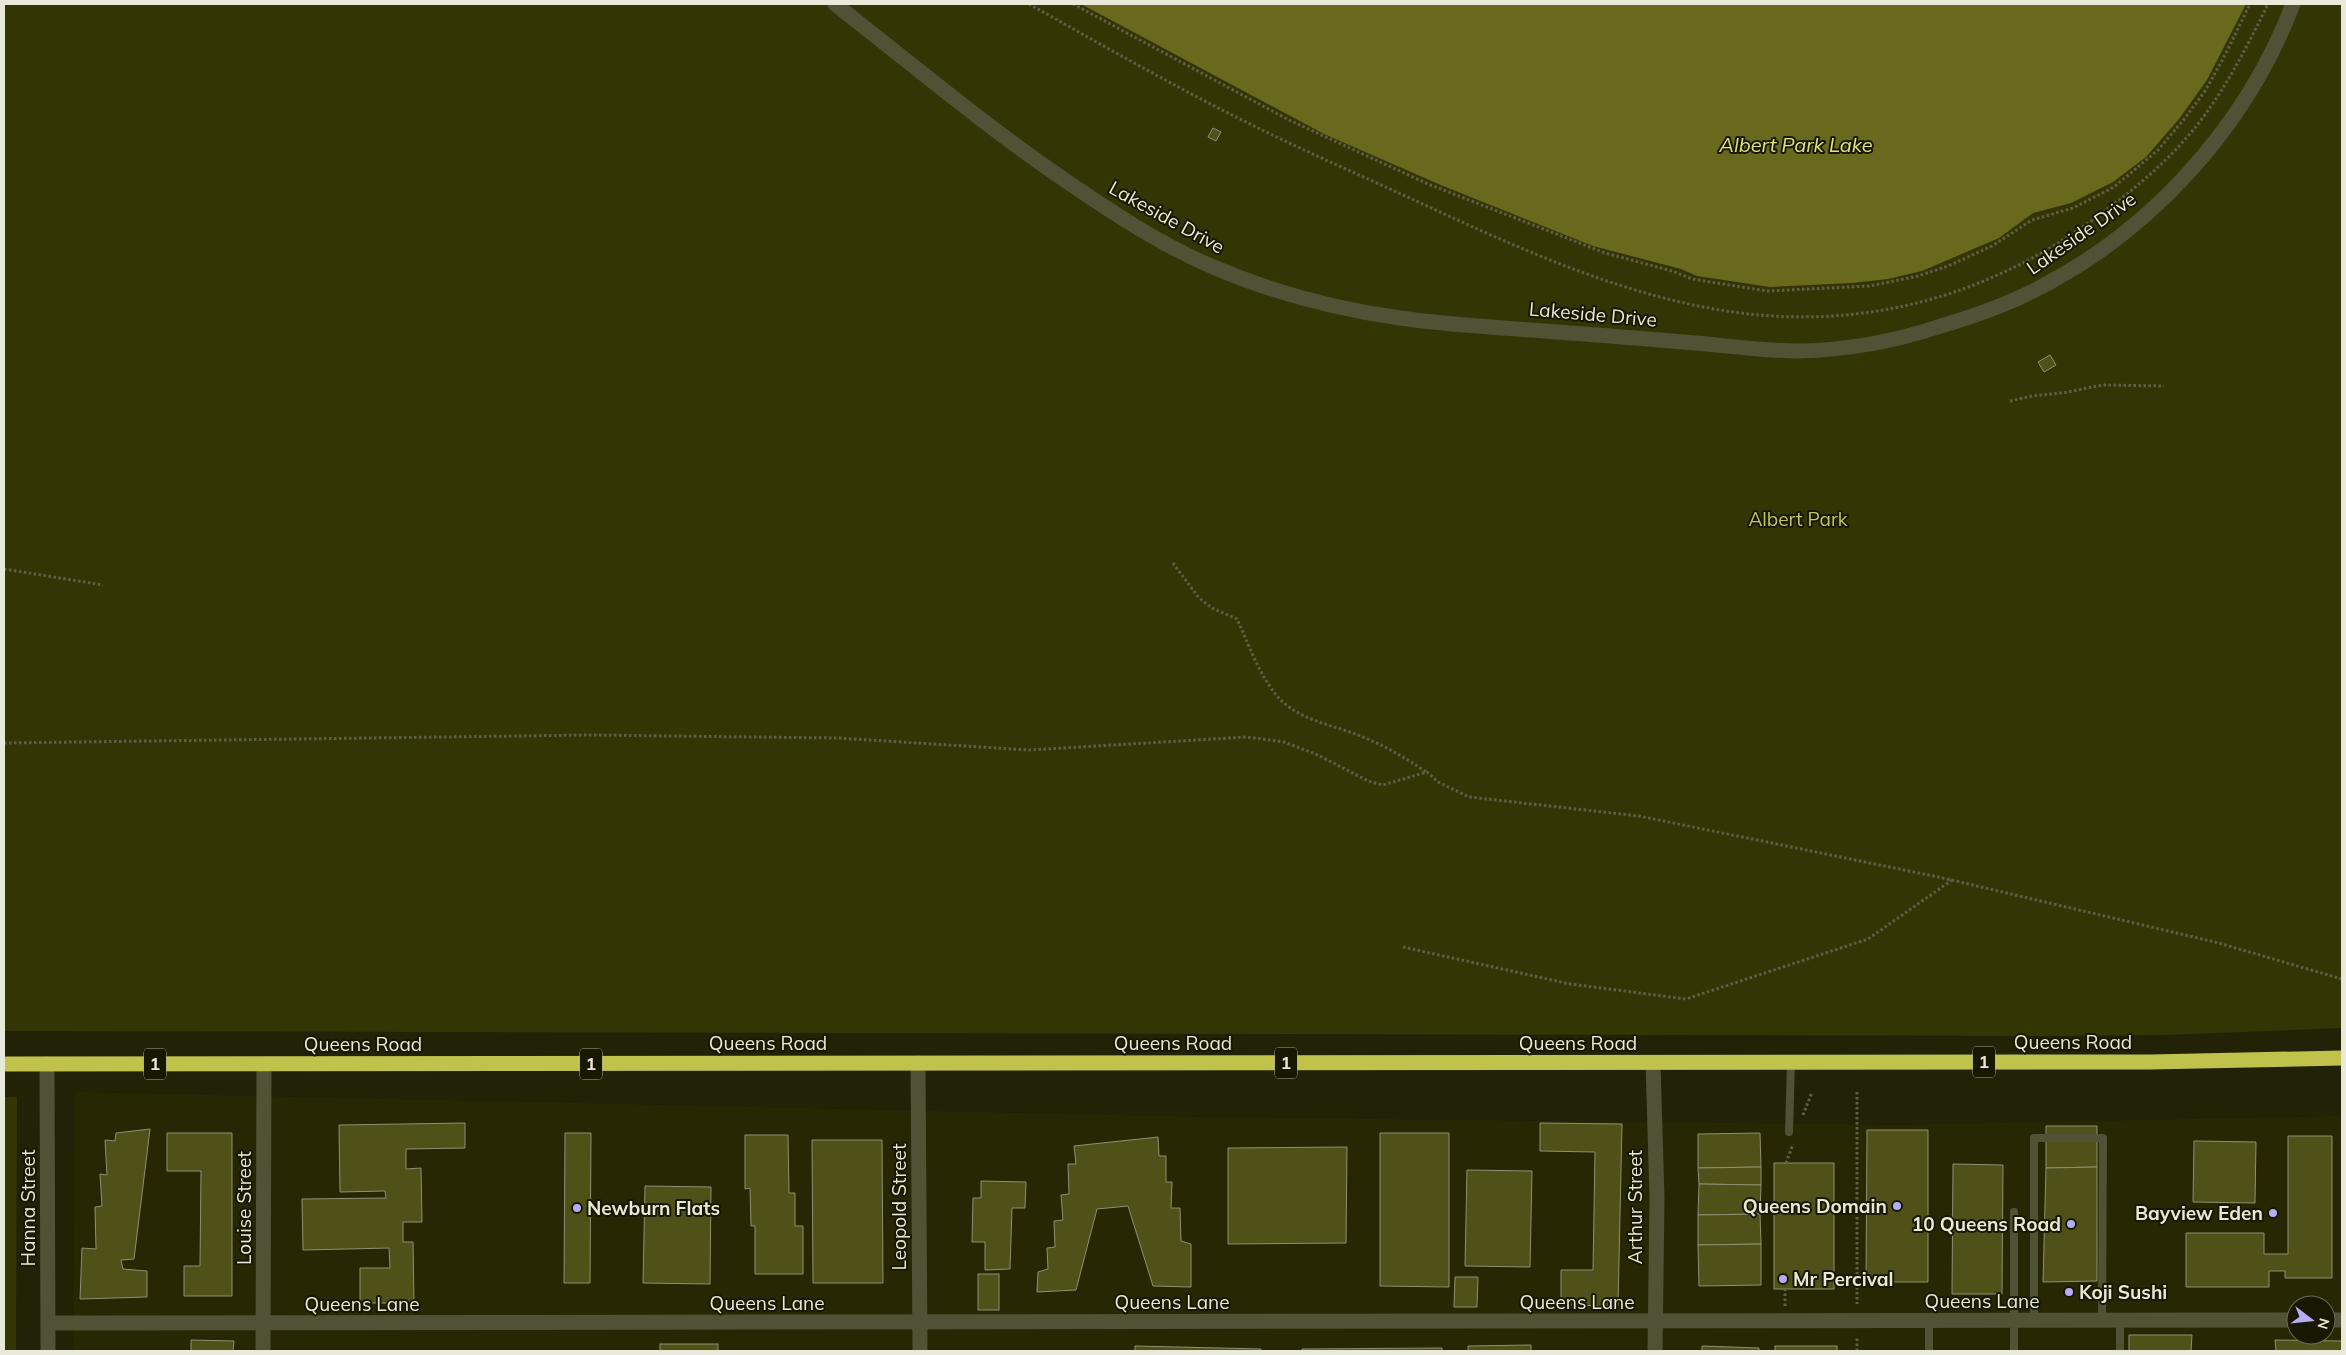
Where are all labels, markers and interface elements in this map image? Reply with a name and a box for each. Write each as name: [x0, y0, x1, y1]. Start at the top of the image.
water label: Albert Park Lake: [1718, 132, 1873, 157]
street label: Lakeside Drive: [1105, 175, 1229, 259]
street label: Lakeside Drive: [2022, 186, 2140, 280]
street label: Lakeside Drive: [1528, 296, 1658, 332]
park label: Albert Park: [1748, 507, 1848, 531]
street label: Queens Road: [2014, 1030, 2132, 1054]
street label: Queens Road: [709, 1031, 827, 1055]
street label: Queens Road: [1114, 1031, 1232, 1055]
street label: Queens Road: [1519, 1031, 1637, 1055]
street label: Queens Road: [304, 1032, 422, 1056]
road number: 1: [1973, 1046, 1995, 1078]
road number: 1: [144, 1048, 166, 1080]
road number: 1: [580, 1048, 602, 1080]
road number: 1: [1275, 1048, 1297, 1078]
street label: Leopold Street: [887, 1143, 911, 1271]
street label: Hanna Street: [16, 1149, 40, 1267]
street label: Arthur Street: [1623, 1149, 1647, 1264]
street label: Louise Street: [232, 1151, 256, 1265]
place label: Queens Domain: [1743, 1194, 1887, 1218]
place label: Newburn Flats: [587, 1196, 720, 1220]
marker: Queens Domain: [1891, 1200, 1903, 1212]
place label: Bayview Eden: [2135, 1201, 2263, 1225]
marker: Newburn Flats: [571, 1202, 583, 1214]
marker: Bayview Eden: [2267, 1207, 2279, 1219]
place label: 10 Queens Road: [1912, 1212, 2061, 1236]
marker: 10 Queens Road: [2065, 1218, 2077, 1230]
place label: Mr Percival: [1793, 1267, 1894, 1291]
marker: Mr Percival: [1777, 1273, 1789, 1285]
place label: Koji Sushi: [2079, 1280, 2167, 1304]
marker: Koji Sushi: [2063, 1286, 2075, 1298]
street label: Queens Lane: [1924, 1289, 2040, 1313]
street label: Queens Lane: [1114, 1290, 1230, 1314]
street label: Queens Lane: [1519, 1290, 1635, 1314]
street label: Queens Lane: [709, 1291, 825, 1315]
street label: Queens Lane: [304, 1292, 420, 1316]
north arrow: [2286, 1295, 2336, 1345]
text: N: [2313, 1316, 2334, 1331]

